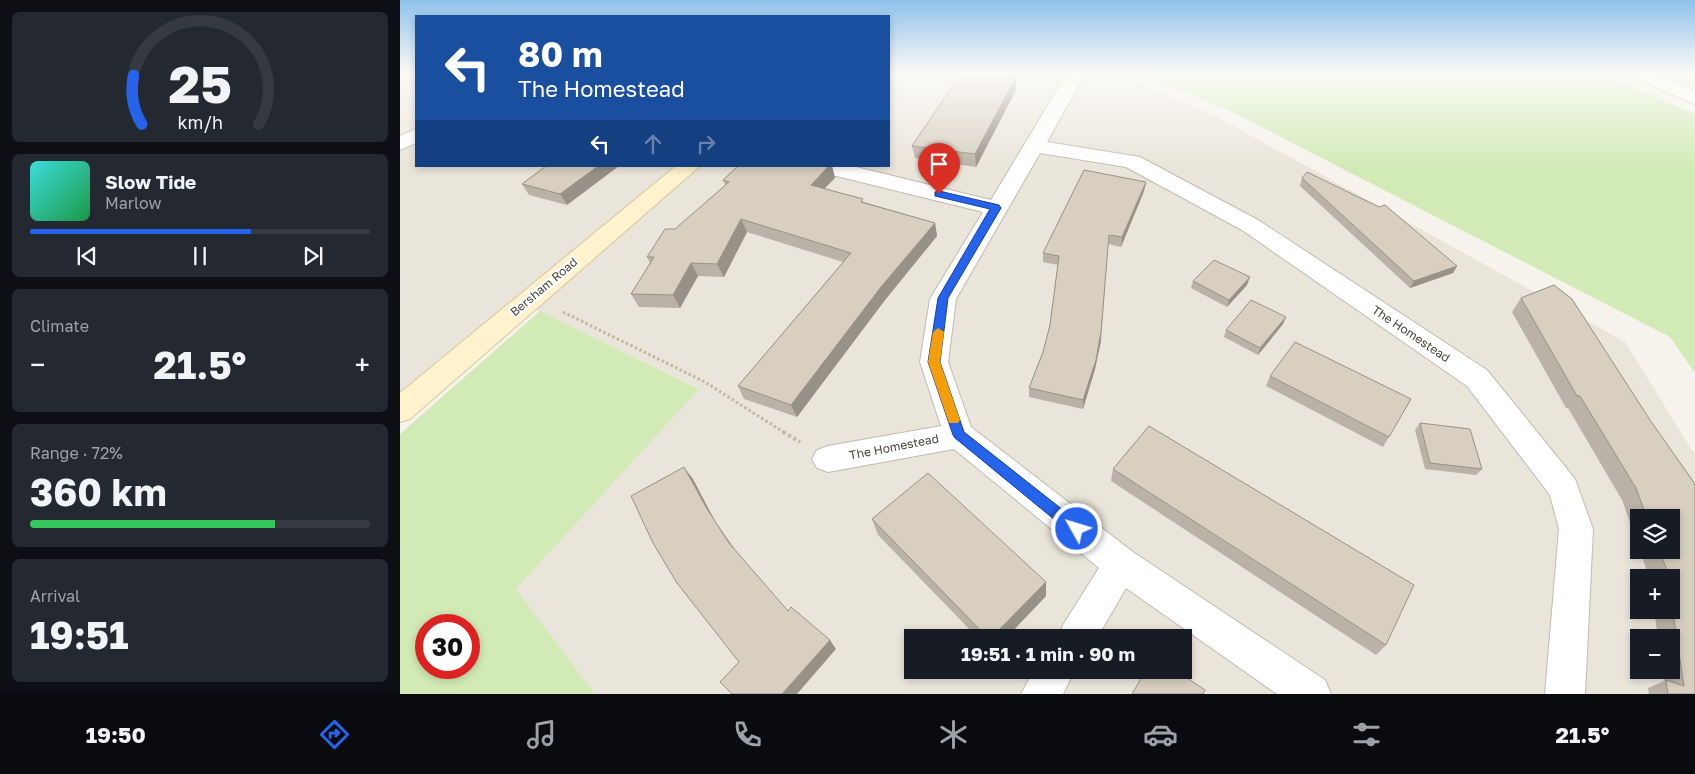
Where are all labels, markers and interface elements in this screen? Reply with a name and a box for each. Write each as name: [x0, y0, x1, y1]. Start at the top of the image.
text: 80 m: [518, 33, 603, 75]
icon: left: [435, 35, 500, 100]
text: 25: [168, 52, 232, 114]
text: The Homestead: [518, 75, 685, 102]
text: km/h: [177, 111, 223, 133]
icon: left: [586, 130, 614, 158]
icon: ahead: [639, 130, 667, 158]
icon: right: [692, 130, 720, 158]
pin: [918, 143, 960, 194]
icon: arrive: [925, 150, 953, 178]
text: Slow Tide: [105, 170, 196, 193]
text: Marlow: [105, 193, 161, 213]
icon: previous: [73, 242, 101, 270]
icon: pause: [186, 242, 214, 270]
icon: next: [299, 242, 327, 270]
street label: Bersham Road: [507, 254, 580, 319]
street label: The Homestead: [1369, 302, 1453, 365]
text: Climate: [30, 316, 89, 336]
text: 21.5°: [154, 342, 246, 387]
text: −: [30, 348, 45, 381]
text: +: [355, 348, 370, 381]
street label: The Homestead: [848, 430, 940, 463]
text: Range · 72%: [30, 443, 123, 463]
text: 360 km: [30, 469, 167, 514]
position arrow: [1050, 502, 1102, 554]
map controls: [1630, 509, 1680, 679]
button: layers: [1630, 509, 1680, 559]
button: +: [1630, 569, 1680, 619]
text: Arrival: [30, 586, 80, 606]
text: 19:51: [30, 612, 129, 657]
speed limit sign: 30: [415, 614, 480, 679]
button: −: [1630, 629, 1680, 679]
text: 19:51 · 1 min · 90 m: [961, 642, 1135, 665]
icon: directions: [317, 717, 352, 752]
icon: music: [524, 717, 559, 752]
icon: phone: [730, 717, 765, 752]
icon: climate: [936, 717, 971, 752]
icon: car: [1143, 717, 1178, 752]
icon: filters: [1349, 717, 1384, 752]
text: 19:50: [86, 721, 146, 748]
text: 21.5°: [1555, 721, 1609, 748]

